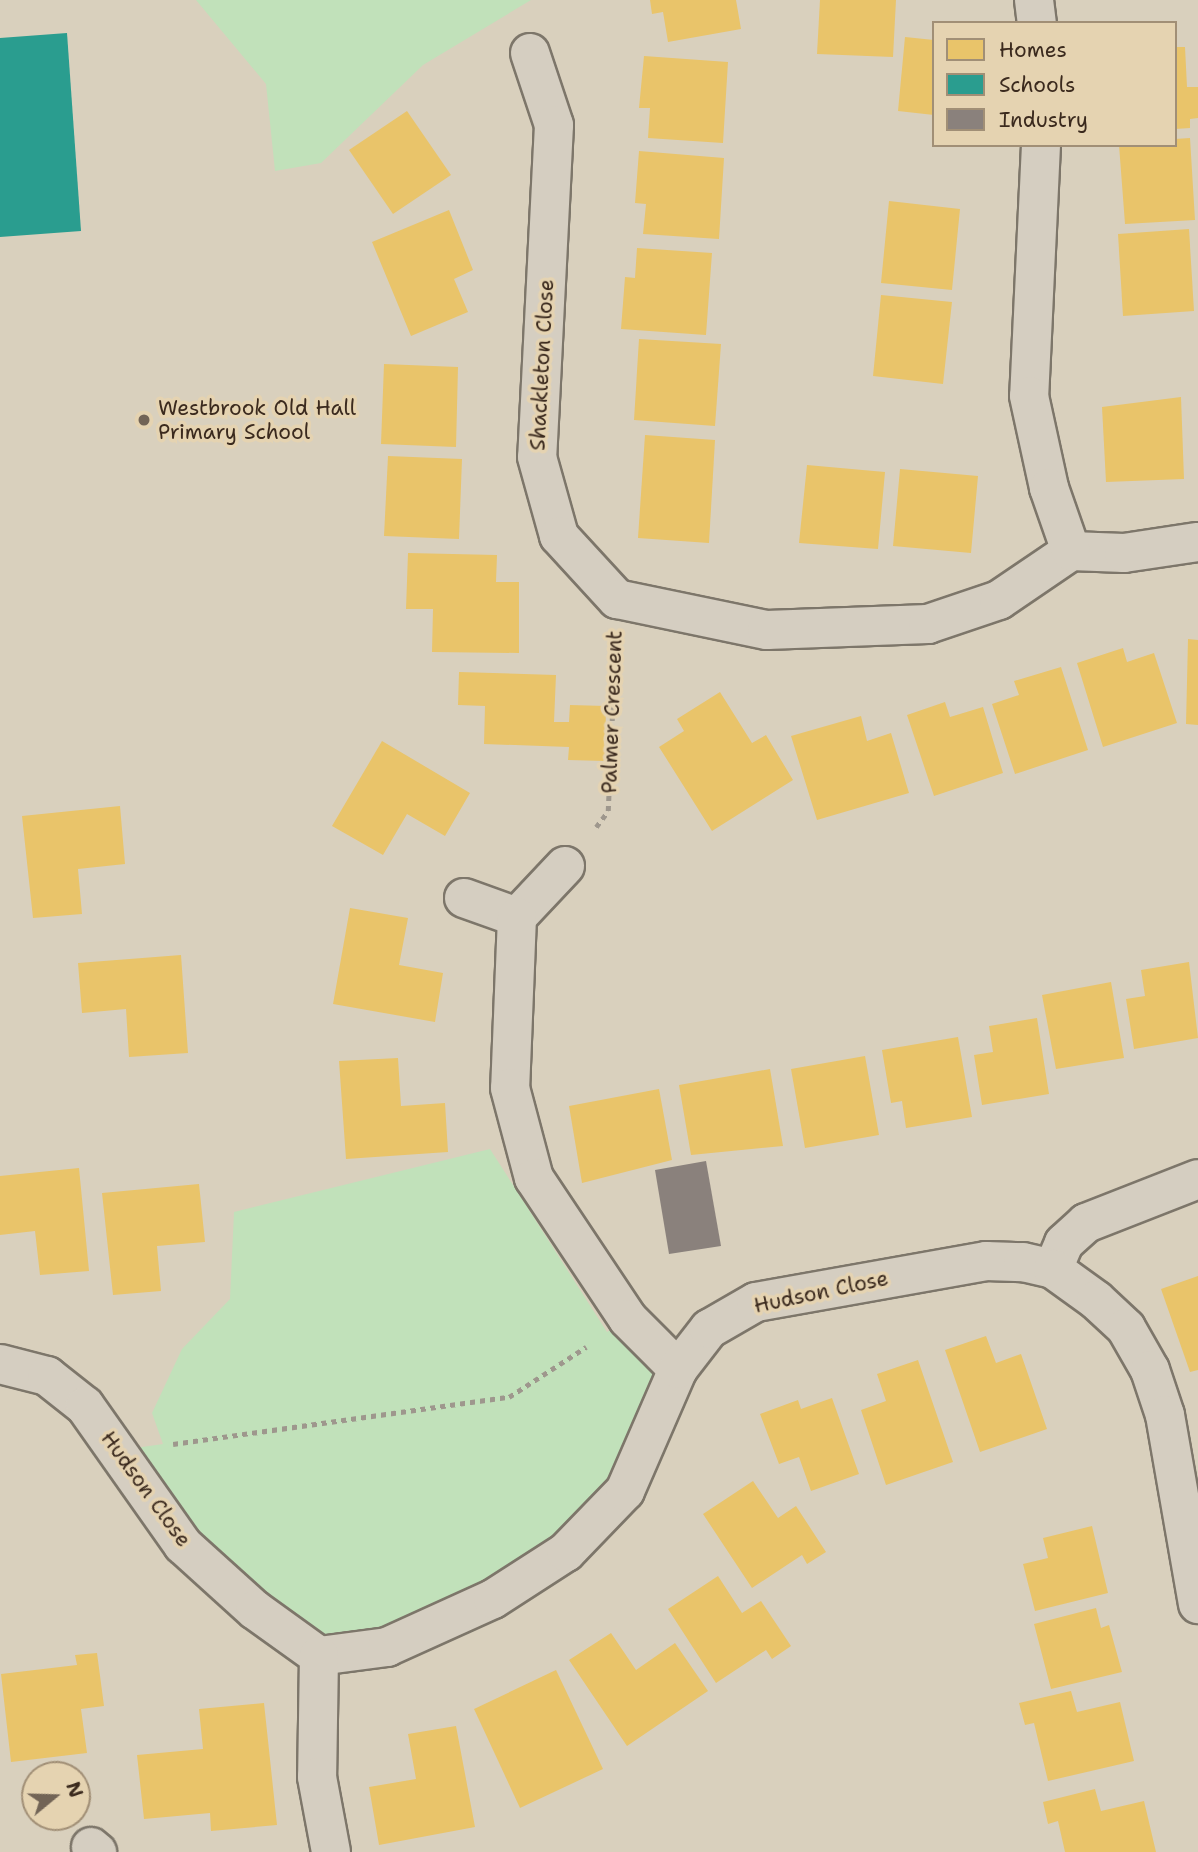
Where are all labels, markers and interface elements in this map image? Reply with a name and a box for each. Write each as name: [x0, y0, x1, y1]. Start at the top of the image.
legend: [932, 21, 1177, 147]
text: Homes: [999, 36, 1067, 64]
text: Schools: [999, 71, 1075, 99]
text: Industry: [999, 106, 1088, 134]
street label: Shackleton Close: [525, 279, 559, 451]
place label: Westbrook Old Hall Primary School: [158, 395, 356, 445]
marker: Westbrook Old Hall Primary School: [136, 412, 152, 428]
street label: Palmer Crescent: [597, 630, 627, 794]
street label: Hudson Close: [752, 1265, 890, 1319]
street label: Hudson Close: [96, 1426, 196, 1552]
north arrow: [21, 1761, 91, 1831]
text: N: [60, 1778, 89, 1801]

